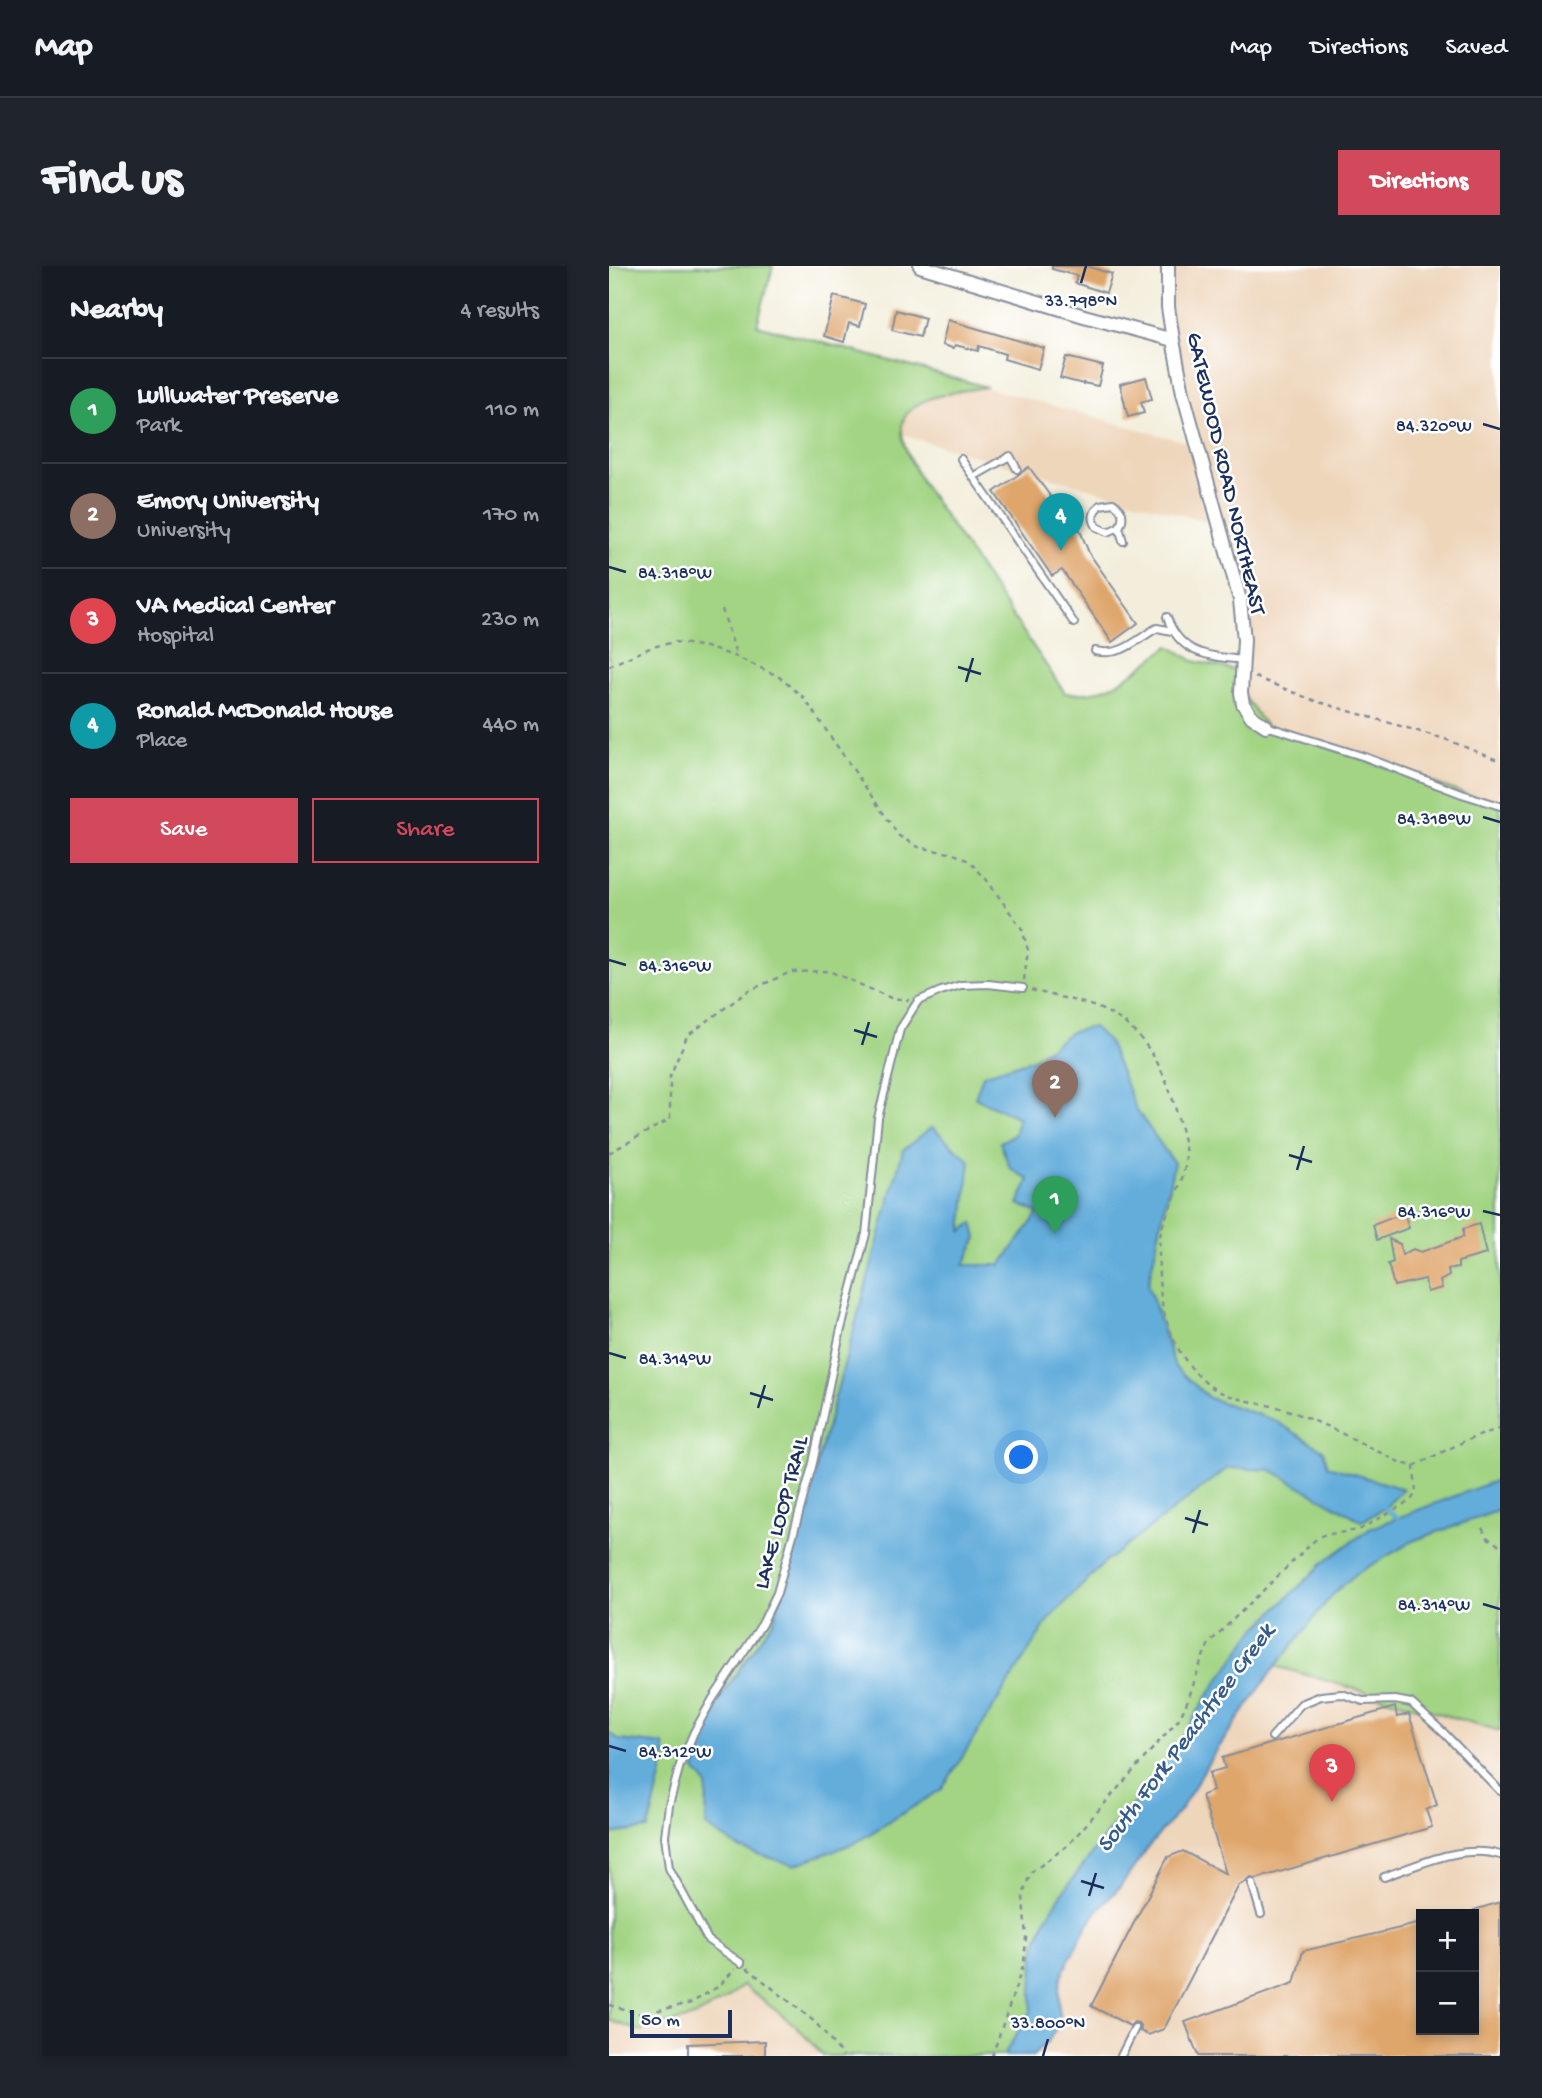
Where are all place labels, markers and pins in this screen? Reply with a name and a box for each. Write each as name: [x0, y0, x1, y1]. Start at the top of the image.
pin: 4: [1038, 493, 1084, 551]
pin: 2: [1032, 1060, 1078, 1118]
pin: 1: [1032, 1176, 1078, 1234]
pin: 3: [1309, 1744, 1355, 1802]

